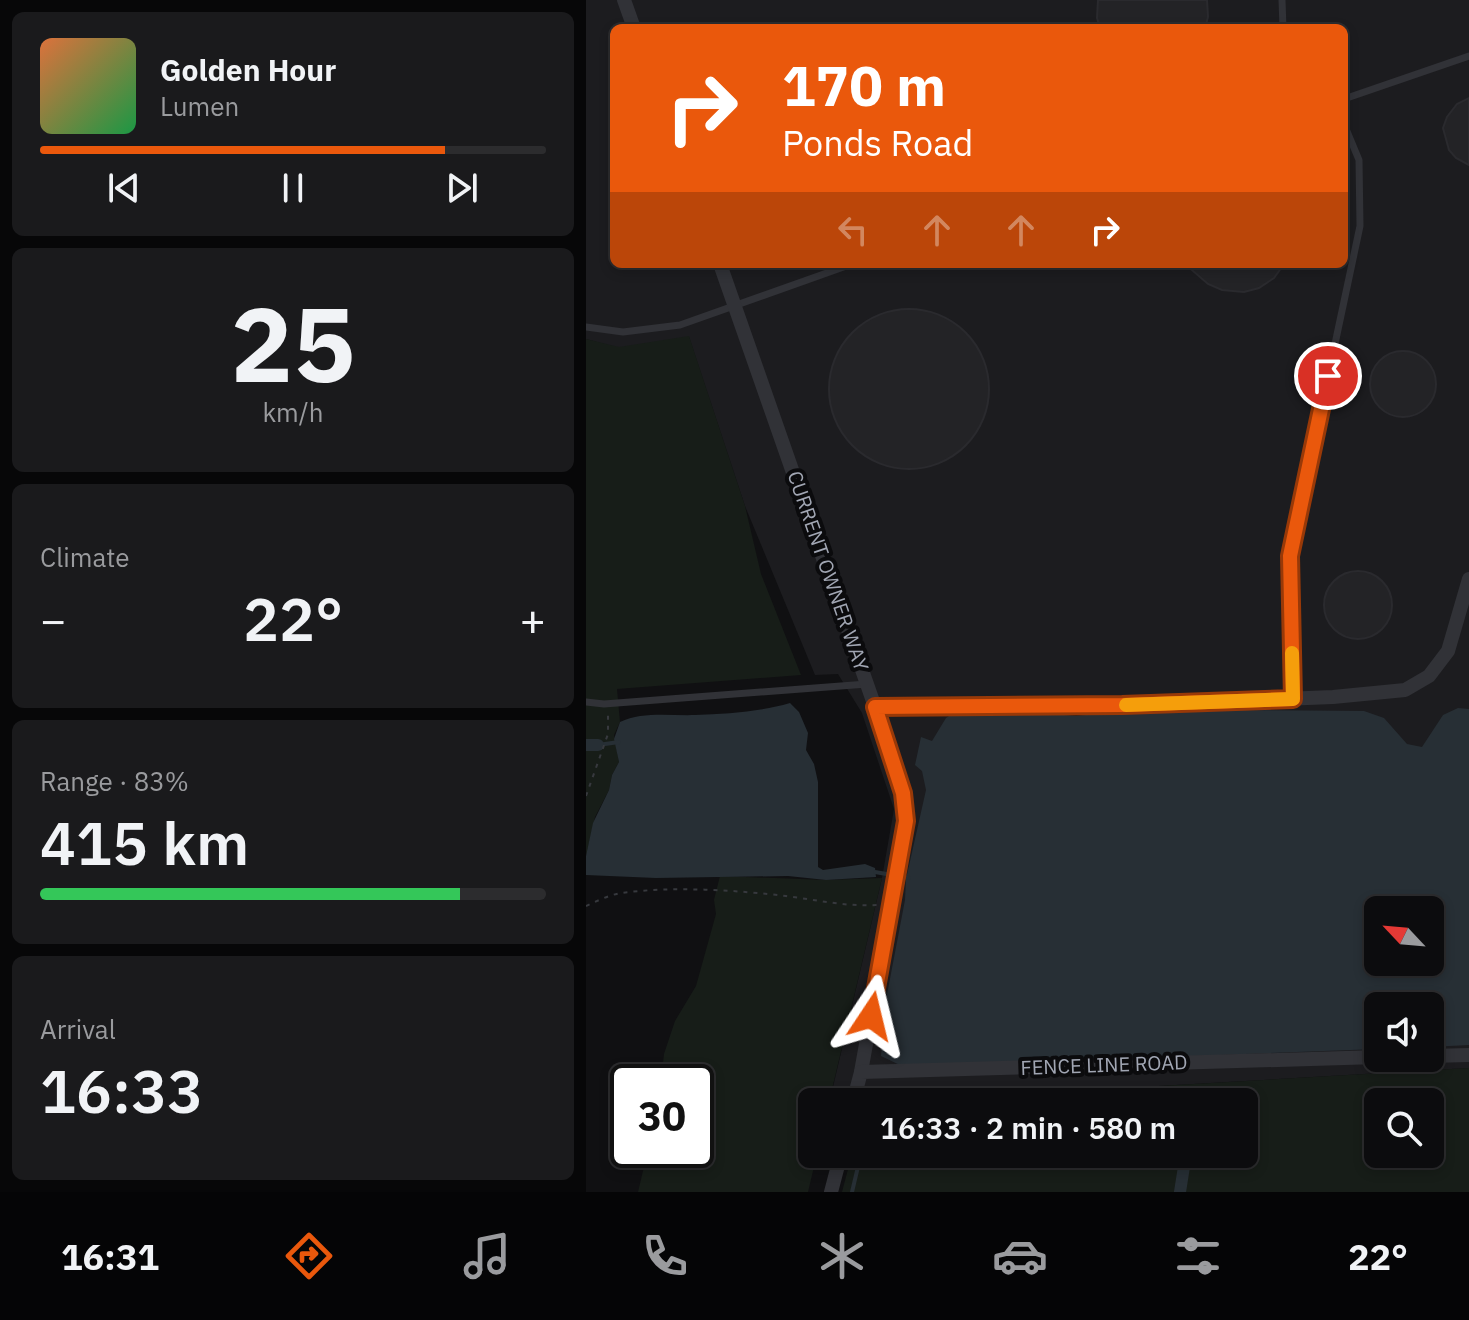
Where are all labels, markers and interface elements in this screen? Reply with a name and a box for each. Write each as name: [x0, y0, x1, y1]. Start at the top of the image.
text: 170 m: [782, 49, 946, 121]
text: Golden Hour: [160, 50, 336, 89]
icon: right: [650, 56, 754, 160]
text: Lumen: [160, 89, 239, 123]
text: Ponds Road: [782, 119, 973, 166]
icon: previous: [102, 166, 146, 210]
icon: pause: [271, 166, 315, 210]
icon: next: [440, 166, 484, 210]
icon: left: [831, 208, 875, 252]
icon: ahead: [915, 208, 959, 252]
icon: ahead: [999, 208, 1043, 252]
icon: right: [1083, 208, 1127, 252]
text: 25: [231, 275, 355, 411]
pin: [1294, 342, 1362, 410]
icon: arrive: [1306, 354, 1350, 398]
text: km/h: [262, 395, 324, 429]
street label: CURRENT OWNER WAY: [781, 467, 875, 675]
text: Climate: [40, 540, 130, 574]
text: 22°: [243, 579, 343, 658]
text: −: [40, 591, 66, 648]
text: +: [520, 591, 546, 648]
text: Range · 83%: [40, 764, 189, 798]
text: 415 km: [40, 803, 249, 882]
north arrow: [1364, 896, 1444, 976]
map controls: [1364, 896, 1444, 1168]
position arrow: [829, 974, 913, 1058]
button: sound: [1364, 992, 1444, 1072]
text: Arrival: [40, 1012, 116, 1046]
street label: FENCE LINE ROAD: [1020, 1048, 1188, 1081]
text: 16:33: [40, 1051, 203, 1130]
speed limit sign: 30: [610, 1064, 714, 1168]
button: search: [1364, 1088, 1444, 1168]
text: 16:33 · 2 min · 580 m: [880, 1108, 1176, 1147]
icon: directions: [281, 1228, 337, 1284]
icon: music: [459, 1228, 515, 1284]
icon: phone: [637, 1228, 693, 1284]
icon: climate: [814, 1228, 870, 1284]
icon: car: [992, 1228, 1048, 1284]
icon: filters: [1170, 1228, 1226, 1284]
text: 16:31: [61, 1233, 159, 1280]
text: 22°: [1348, 1233, 1408, 1280]

